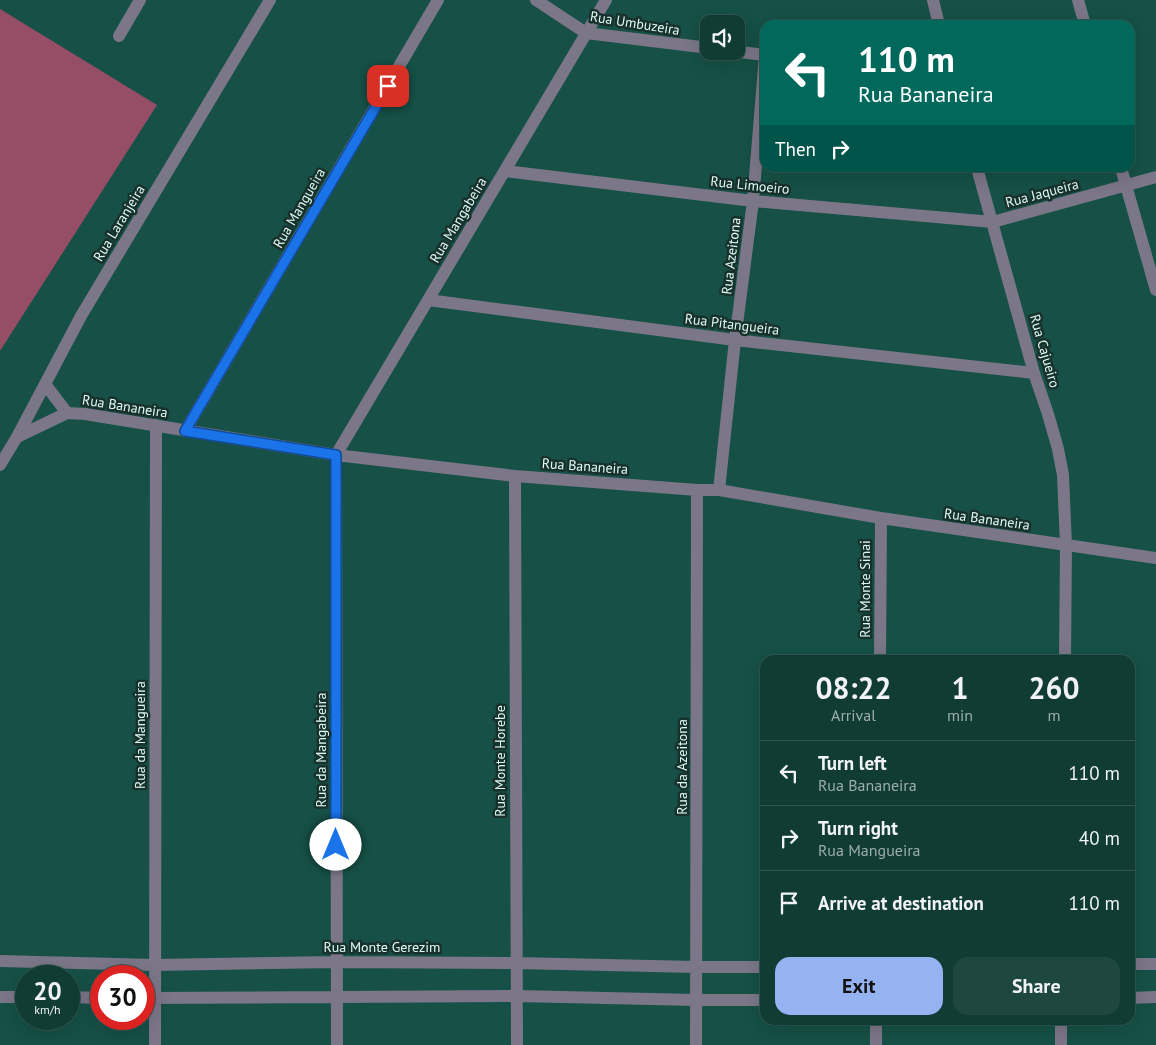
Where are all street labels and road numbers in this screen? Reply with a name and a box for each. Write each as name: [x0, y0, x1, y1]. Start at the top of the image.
street label: Rua Umbuzeira: [589, 7, 681, 39]
street label: Rua Mangueira: [269, 165, 329, 251]
street label: Rua Limoeiro: [710, 172, 790, 198]
street label: Rua Mangabeira: [425, 174, 491, 266]
street label: Rua Jaqueira: [1003, 175, 1081, 211]
street label: Rua Laranjeira: [89, 181, 149, 264]
street label: Rua Azeitona: [717, 216, 745, 296]
street label: Rua Pitangueira: [684, 309, 780, 339]
street label: Rua Cajueiro: [1026, 312, 1064, 390]
street label: Rua Bananeira: [81, 390, 169, 422]
street label: Rua Bananeira: [541, 454, 629, 478]
street label: Rua Bananeira: [943, 504, 1031, 534]
street label: Rua Monte Sinai: [856, 540, 874, 638]
street label: Rua da Mangueira: [131, 681, 149, 789]
street label: Rua da Mangabeira: [312, 692, 330, 807]
street label: Rua Monte Horebe: [491, 705, 509, 817]
street label: Rua da Azeitona: [673, 719, 691, 815]
street label: Rua Monte Gerezim: [324, 938, 440, 956]

